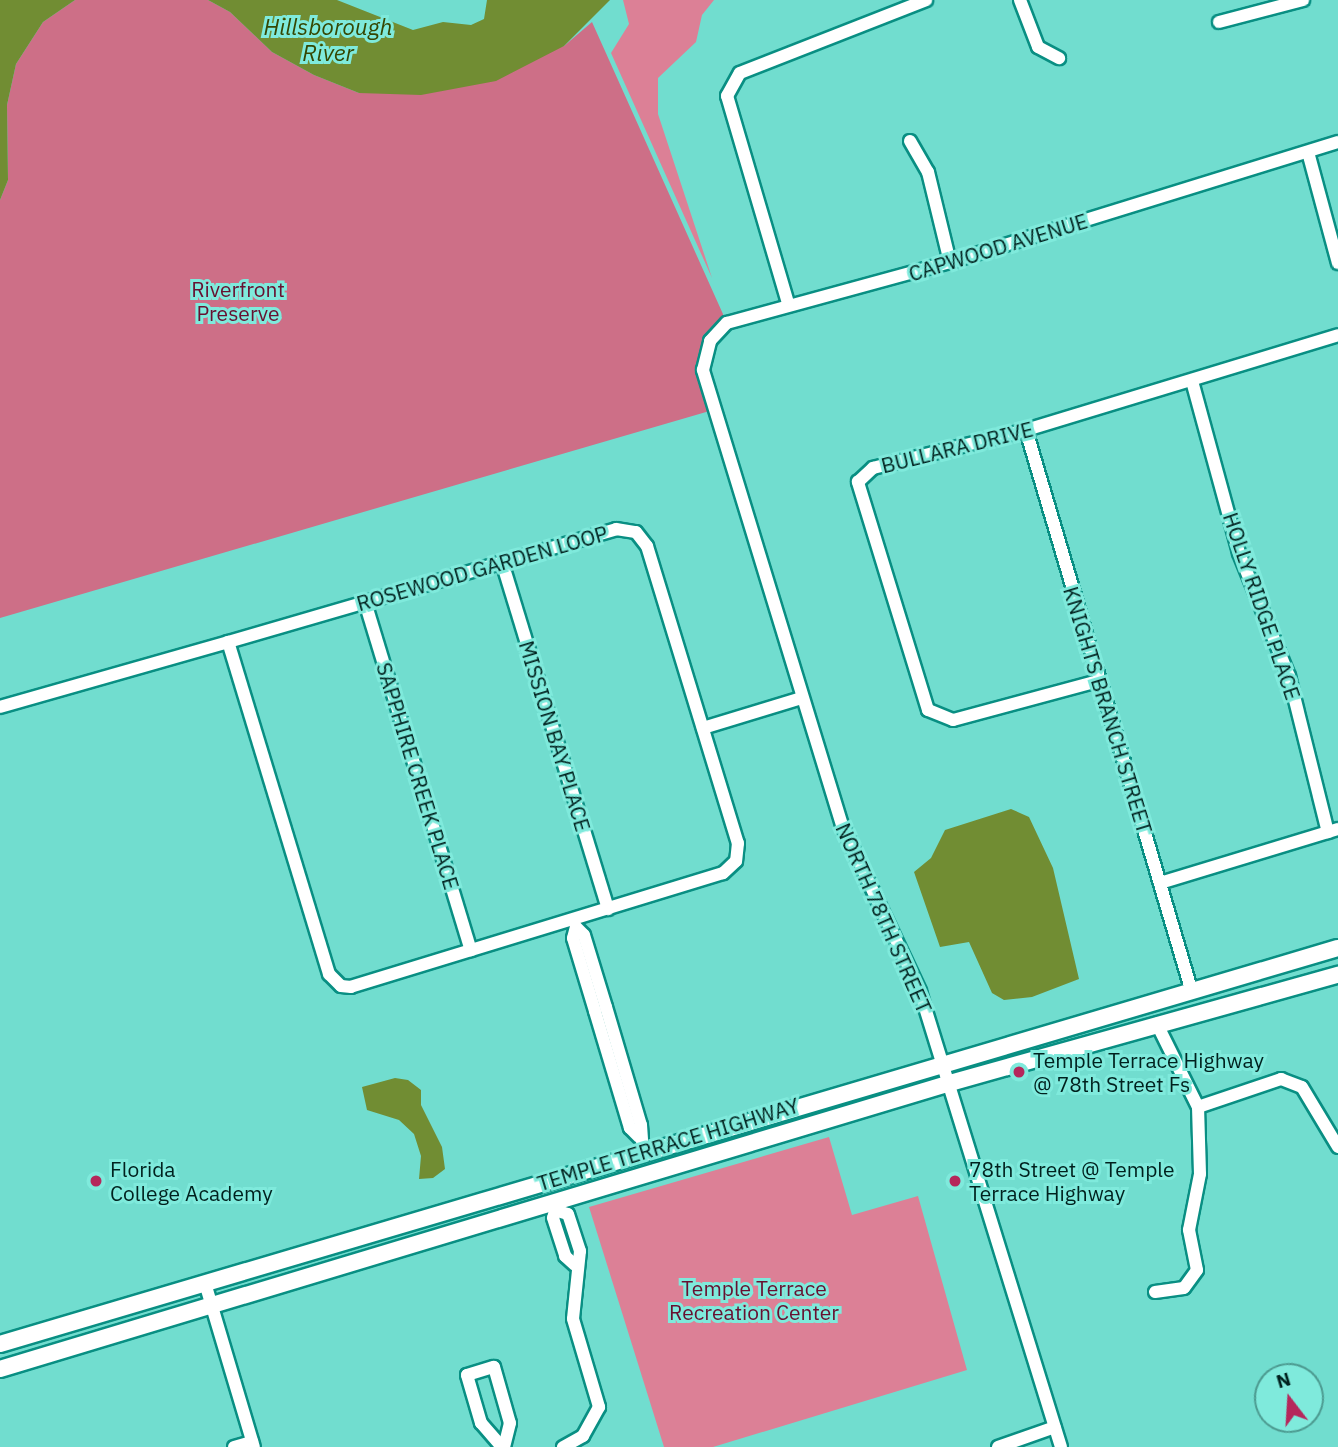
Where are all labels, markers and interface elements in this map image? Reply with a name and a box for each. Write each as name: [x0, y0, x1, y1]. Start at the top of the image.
water label: Hillsborough River: [264, 12, 392, 66]
street label: CAPWOOD AVENUE: [905, 208, 1091, 286]
park label: Riverfront Preserve: [191, 276, 285, 326]
street label: BULLARA DRIVE: [878, 416, 1036, 478]
street label: HOLLY RIDGE PLACE: [1218, 509, 1306, 703]
street label: ROSEWOOD GARDEN LOOP: [354, 520, 610, 616]
street label: KNIGHTS BRANCH STREET: [1058, 583, 1158, 837]
street label: MISSION BAY PLACE: [514, 638, 596, 834]
street label: SAPPHIRE CREEK PLACE: [371, 659, 465, 893]
street label: NORTH 78TH STREET: [831, 819, 937, 1017]
place label: Temple Terrace Highway @ 78th Street Fs: [1033, 1047, 1264, 1097]
marker: Temple Terrace Highway @ 78th Street Fs: [1011, 1064, 1027, 1080]
street label: TEMPLE TERRACE HIGHWAY: [534, 1092, 802, 1196]
place label: Florida College Academy: [110, 1156, 273, 1206]
place label: 78th Street @ Temple Terrace Highway: [969, 1156, 1175, 1206]
marker: Florida College Academy: [88, 1173, 104, 1189]
marker: 78th Street @ Temple Terrace Highway: [947, 1173, 963, 1189]
park label: Temple Terrace Recreation Center: [669, 1275, 839, 1325]
north arrow: [1254, 1363, 1324, 1433]
text: N: [1273, 1366, 1294, 1393]

